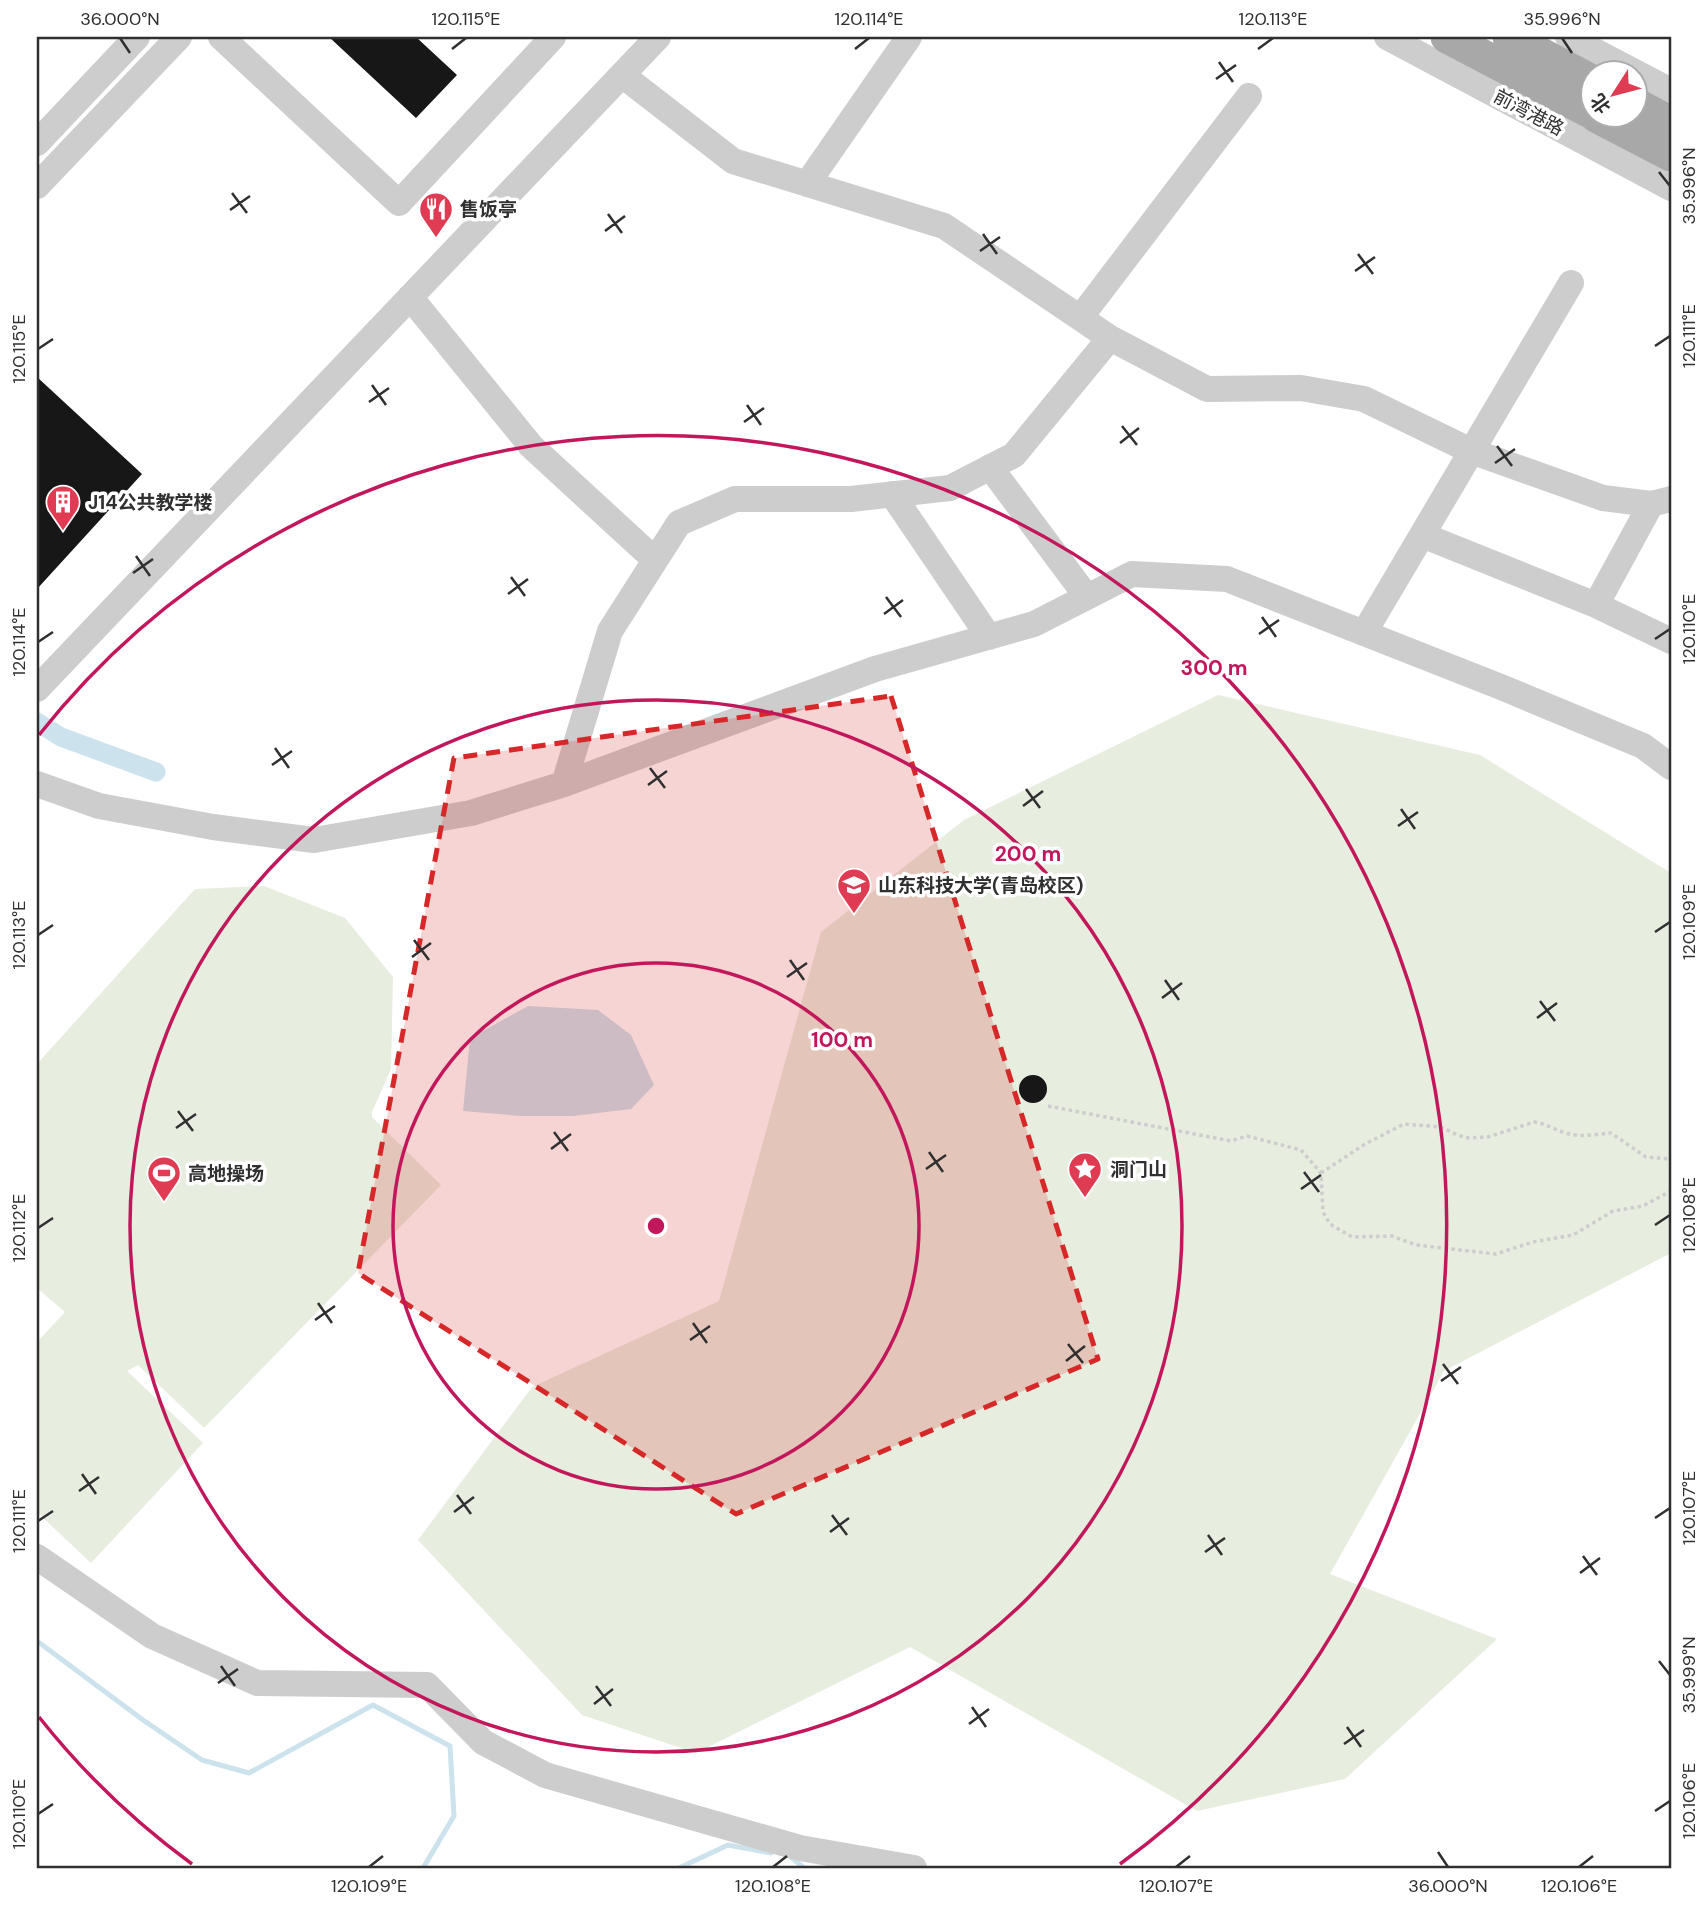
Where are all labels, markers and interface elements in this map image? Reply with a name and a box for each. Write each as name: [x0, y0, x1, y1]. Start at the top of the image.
text: 36.000°N: [80, 7, 160, 31]
text: 120.115°E: [431, 7, 501, 31]
text: 120.114°E: [834, 7, 904, 31]
text: 120.113°E: [1239, 7, 1307, 31]
text: 35.996°N: [1523, 7, 1601, 31]
north arrow: [1578, 60, 1648, 130]
street label: 前湾港路: [1489, 84, 1568, 141]
text: 北: [1585, 89, 1616, 119]
text: 35.996°N: [1677, 147, 1701, 225]
restaurant icon: 售饭亭: [417, 190, 455, 239]
place label: 售饭亭: [460, 197, 517, 222]
text: 120.111°E: [1677, 304, 1701, 368]
text: 120.115°E: [7, 314, 31, 384]
building icon: J14公共教学楼: [44, 483, 82, 532]
place label: J14公共教学楼: [88, 490, 213, 515]
text: 120.110°E: [1677, 594, 1701, 664]
text: 120.114°E: [7, 607, 31, 677]
text: 300 m: [1181, 654, 1247, 682]
text: 200 m: [995, 840, 1061, 868]
school or university icon: 山东科技大学(青岛校区): [835, 866, 873, 915]
place label: 山东科技大学(青岛校区): [878, 873, 1083, 898]
text: 120.109°E: [1677, 884, 1701, 960]
text: 120.113°E: [7, 901, 31, 969]
text: 100 m: [811, 1026, 873, 1054]
place icon: 洞门山: [1066, 1150, 1104, 1199]
sports icon: 高地操场: [145, 1154, 183, 1203]
place label: 洞门山: [1110, 1157, 1167, 1182]
place label: 高地操场: [188, 1161, 264, 1186]
text: 120.108°E: [1677, 1177, 1701, 1253]
text: 120.112°E: [7, 1194, 31, 1262]
centre of rings: [644, 1214, 668, 1238]
text: 120.107°E: [1677, 1471, 1701, 1545]
text: 120.111°E: [7, 1489, 31, 1553]
text: 35.999°N: [1677, 1636, 1701, 1714]
text: 120.106°E: [1677, 1763, 1701, 1839]
text: 120.110°E: [7, 1779, 31, 1849]
text: 120.109°E: [331, 1874, 407, 1898]
text: 120.108°E: [735, 1874, 811, 1898]
text: 120.107°E: [1139, 1874, 1213, 1898]
text: 36.000°N: [1408, 1874, 1488, 1898]
text: 120.106°E: [1541, 1874, 1617, 1898]

